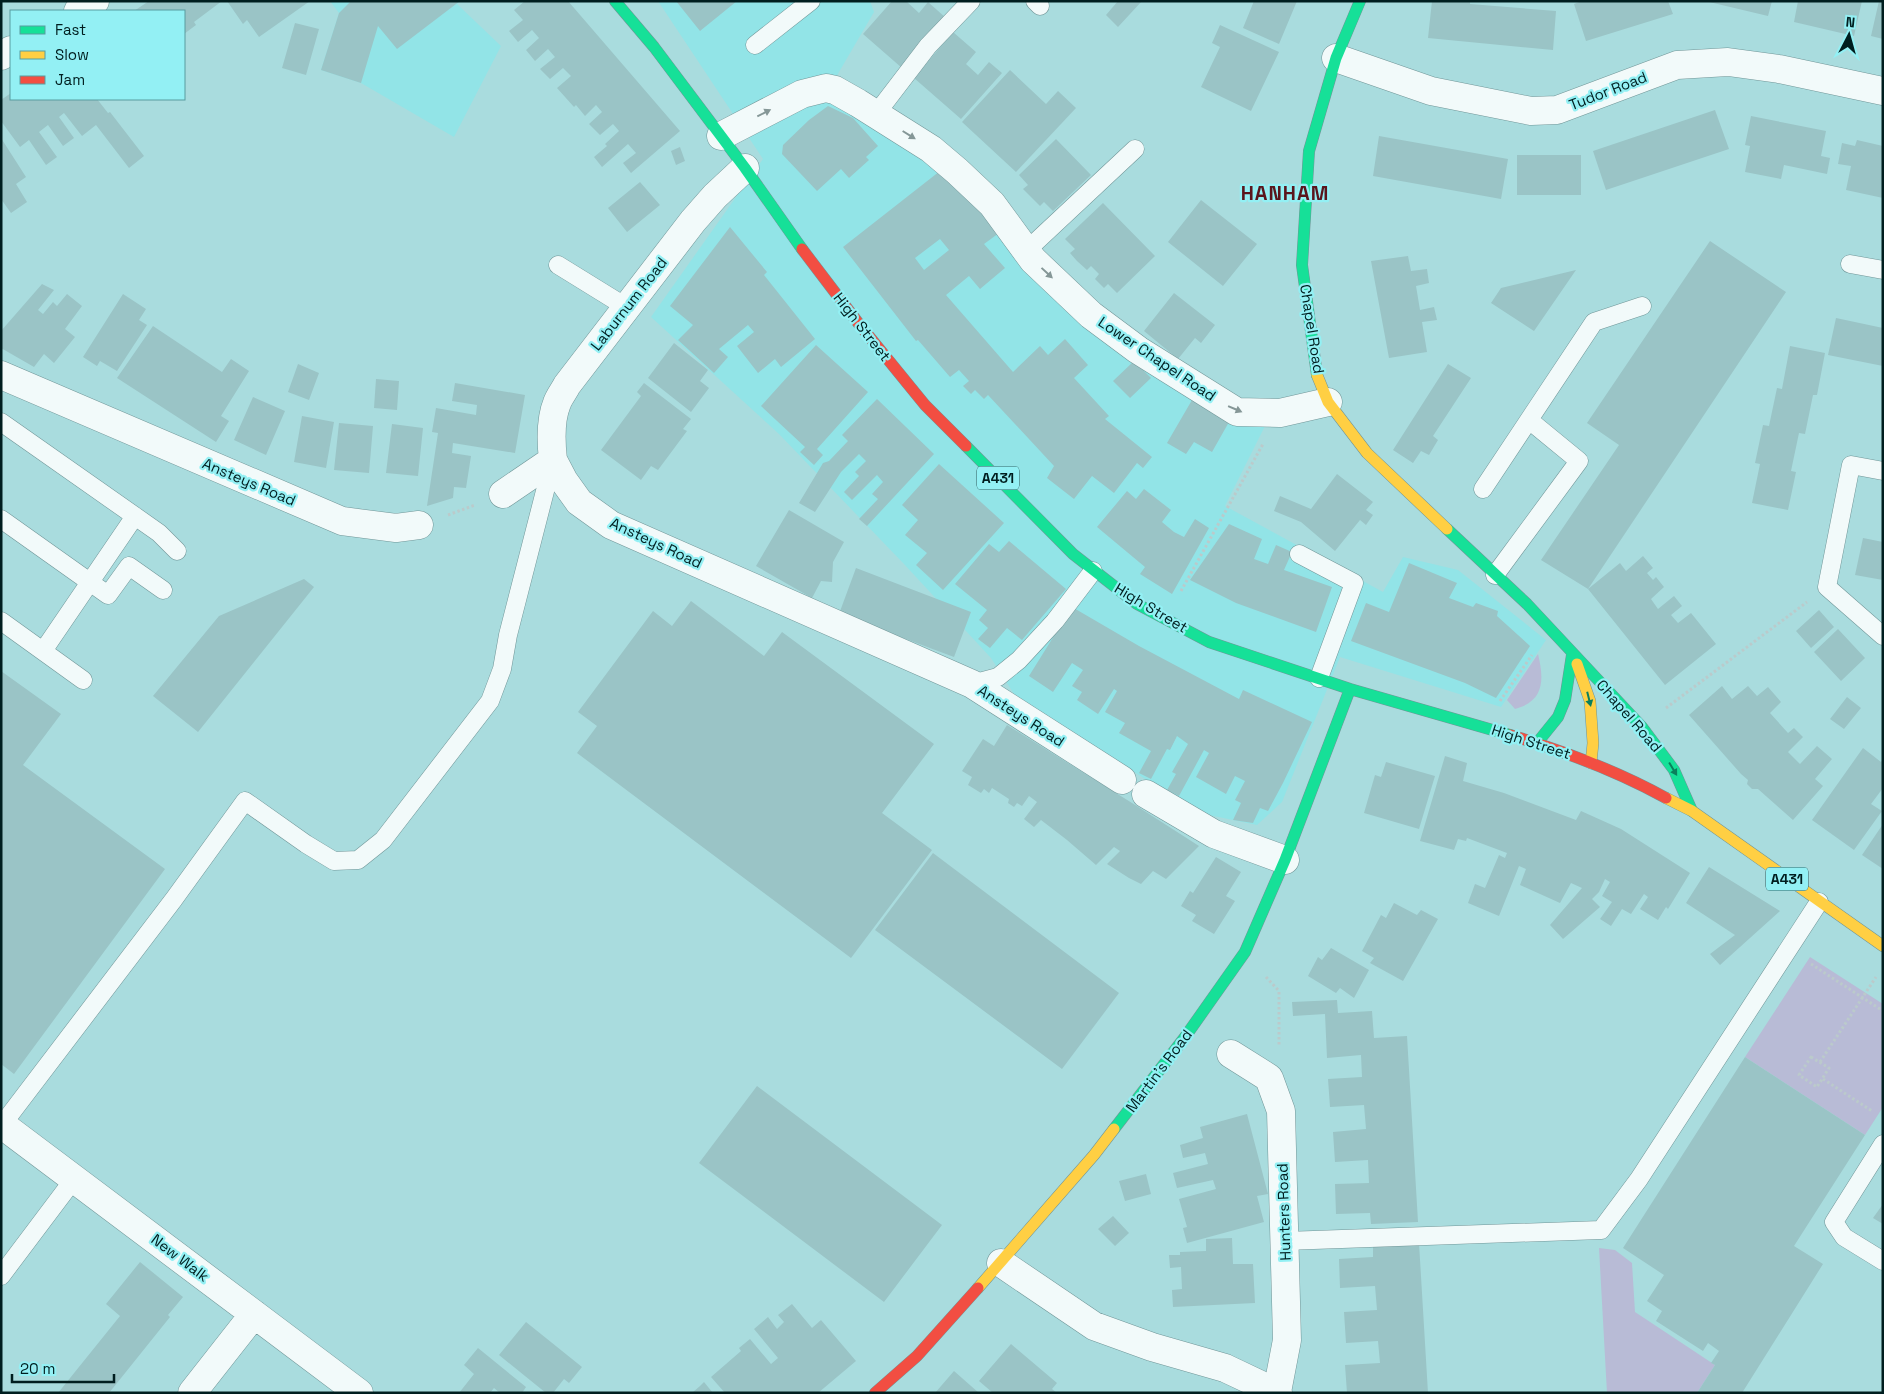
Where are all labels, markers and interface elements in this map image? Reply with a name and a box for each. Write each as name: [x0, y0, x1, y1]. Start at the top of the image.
legend: [10, 10, 185, 100]
north arrow: [1824, 10, 1874, 60]
text: N: [1845, 13, 1856, 32]
text: Fast: [55, 20, 86, 39]
text: Slow: [55, 45, 89, 64]
street label: Tudor Road: [1566, 67, 1650, 114]
text: Jam: [55, 70, 85, 89]
one-way arrow: [757, 109, 772, 117]
one-way arrow: [902, 130, 915, 140]
district label: HANHAM: [1241, 180, 1329, 206]
street label: Laburnum Road: [586, 253, 671, 354]
one-way arrow: [1041, 267, 1053, 279]
street label: Chapel Road: [1296, 283, 1329, 375]
street label: High Street: [830, 289, 895, 365]
street label: Lower Chapel Road: [1095, 312, 1220, 405]
one-way arrow: [1228, 405, 1243, 413]
street label: Ansteys Road: [200, 453, 299, 510]
road number: A431: [977, 466, 1019, 489]
street label: Ansteys Road: [607, 513, 705, 572]
street label: High Street: [1111, 578, 1191, 637]
street label: Chapel Road: [1593, 675, 1666, 756]
street label: Ansteys Road: [974, 680, 1068, 751]
one-way arrow: [1585, 692, 1593, 707]
street label: High Street: [1489, 720, 1573, 763]
one-way arrow: [1668, 763, 1677, 776]
road number: A431: [1766, 868, 1808, 891]
street label: Martin's Road: [1121, 1025, 1196, 1116]
street label: Hunters Road: [1272, 1163, 1295, 1261]
street label: New Walk: [148, 1230, 213, 1286]
scale bar: [12, 1352, 115, 1384]
text: 20 m: [20, 1359, 55, 1378]

